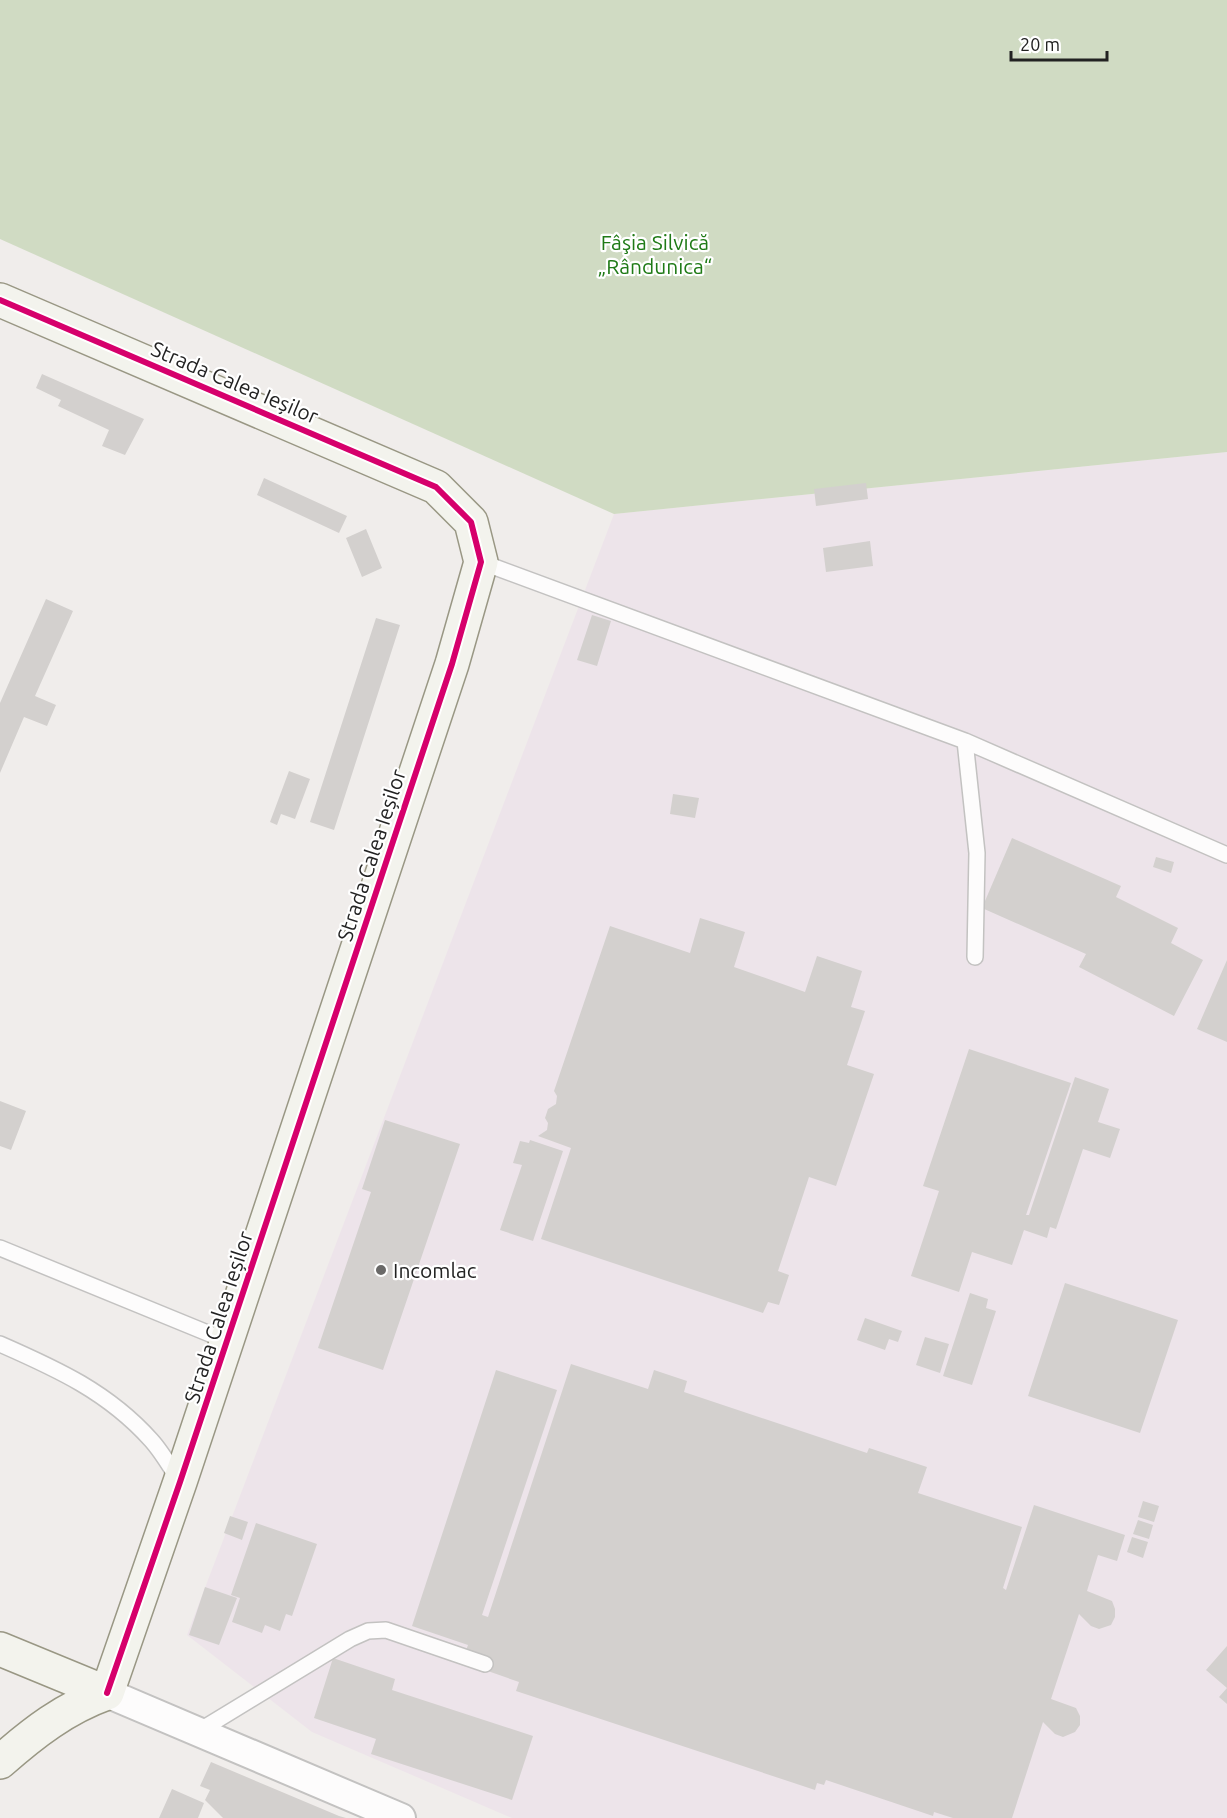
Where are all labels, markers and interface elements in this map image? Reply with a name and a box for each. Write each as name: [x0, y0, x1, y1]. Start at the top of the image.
scale bar: [1011, 24, 1107, 62]
text: 20 m: [1020, 34, 1060, 54]
park label: Fâşia Silvică „Rândunica“: [598, 230, 712, 278]
street label: Strada Calea Ieșilor: [148, 336, 322, 428]
street label: Strada Calea Ieșilor: [332, 766, 410, 944]
street label: Strada Calea Ieșilor: [179, 1228, 257, 1406]
place label: Incomlac: [393, 1258, 477, 1282]
marker: Incomlac: [374, 1263, 388, 1277]

